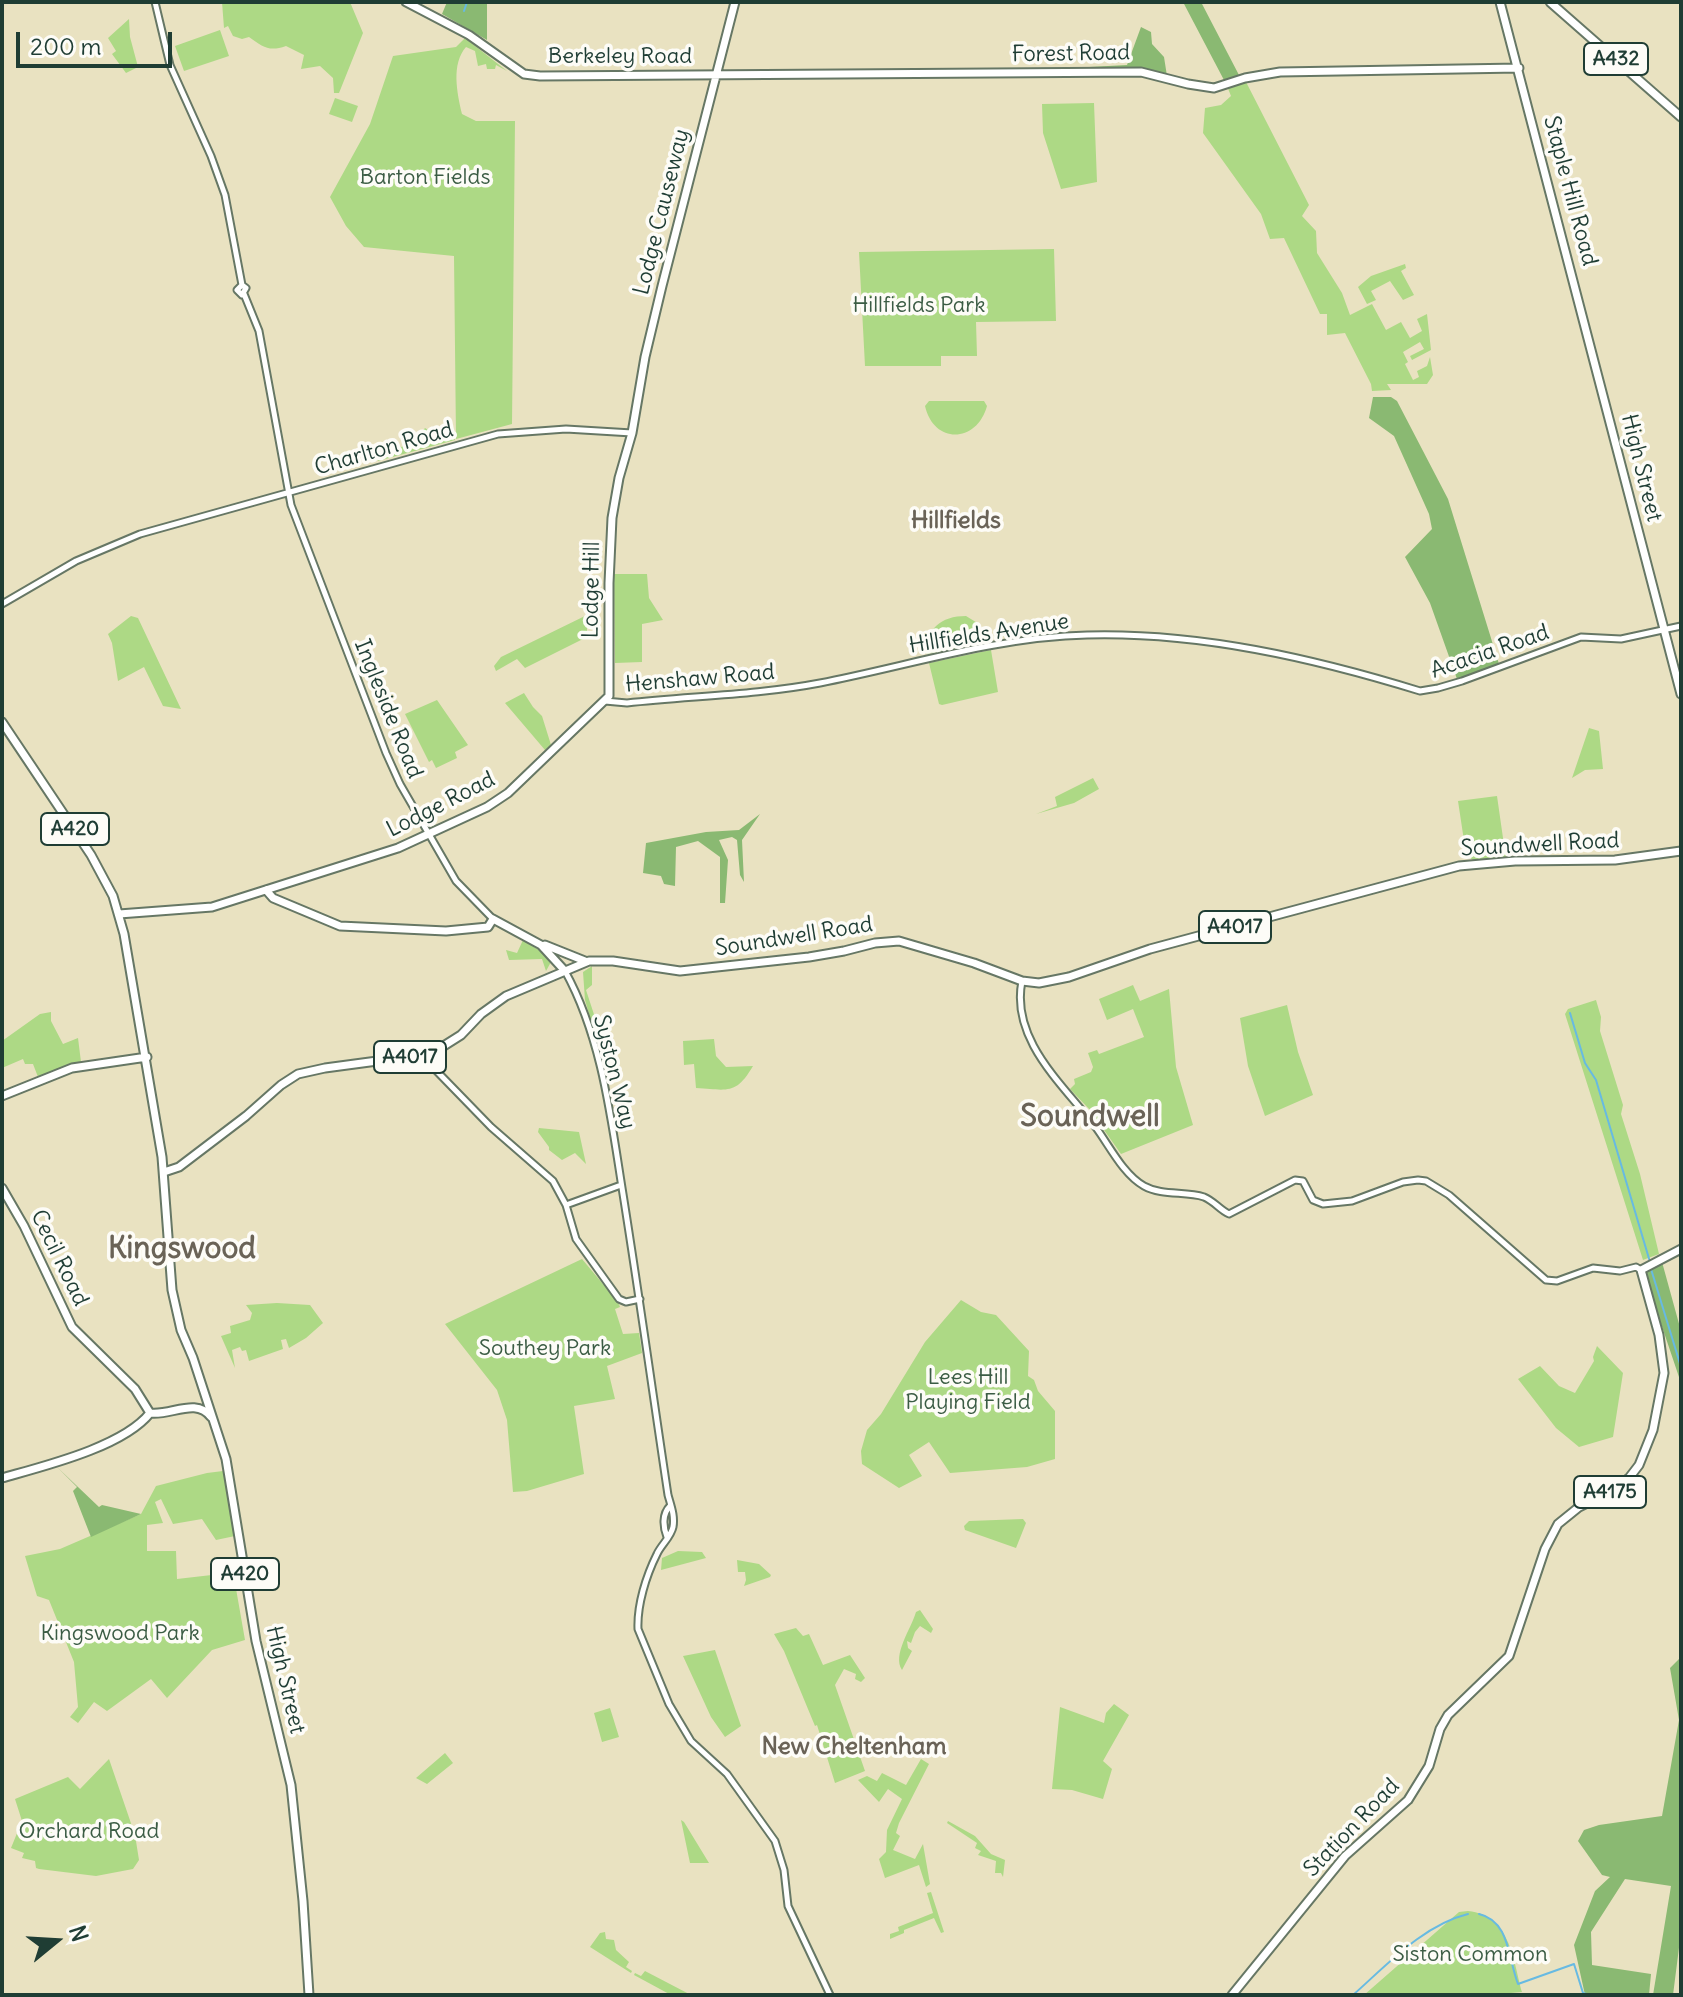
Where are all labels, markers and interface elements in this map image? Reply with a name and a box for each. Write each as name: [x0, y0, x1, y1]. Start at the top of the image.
scale bar: [20, 16, 176, 66]
text: 200 m: [30, 31, 102, 61]
street label: Forest Road: [1012, 40, 1130, 68]
road number: A432: [1584, 43, 1648, 75]
street label: Berkeley Road: [548, 44, 692, 70]
street label: Staple Hill Road: [1537, 113, 1603, 269]
street label: Lodge Causeway: [629, 126, 695, 298]
park label: Barton Fields: [360, 165, 490, 191]
park label: Hillfields Park: [852, 293, 986, 319]
street label: High Street: [1615, 412, 1667, 524]
street label: Charlton Road: [312, 417, 456, 481]
district label: Hillfields: [911, 507, 1001, 535]
street label: Lodge Hill: [578, 541, 606, 639]
street label: Hillfields Avenue: [907, 608, 1071, 660]
street label: Acacia Road: [1428, 619, 1552, 685]
street label: Ingleside Road: [348, 636, 428, 782]
street label: Henshaw Road: [624, 659, 776, 699]
street label: Lodge Road: [382, 766, 500, 844]
road number: A420: [41, 813, 109, 845]
street label: Soundwell Road: [1460, 828, 1620, 862]
road number: A4017: [1199, 911, 1271, 943]
street label: Soundwell Road: [713, 912, 875, 962]
street label: Syston Way: [587, 1012, 641, 1132]
road number: A4017: [374, 1041, 446, 1073]
district label: Soundwell: [1020, 1099, 1160, 1135]
street label: Cecil Road: [24, 1206, 94, 1310]
district label: Kingswood: [108, 1231, 256, 1267]
park label: Southey Park: [479, 1336, 611, 1362]
park label: Lees Hill Playing Field: [905, 1365, 1031, 1416]
road number: A4175: [1574, 1476, 1646, 1508]
road number: A420: [211, 1558, 279, 1590]
park label: Kingswood Park: [40, 1621, 200, 1647]
street label: High Street: [260, 1624, 310, 1736]
district label: New Cheltenham: [761, 1733, 947, 1761]
street label: Station Road: [1299, 1773, 1405, 1883]
park label: Orchard Road: [19, 1819, 159, 1845]
north arrow: [16, 1901, 96, 1981]
text: N: [63, 1922, 94, 1945]
park label: Siston Common: [1392, 1942, 1548, 1968]

